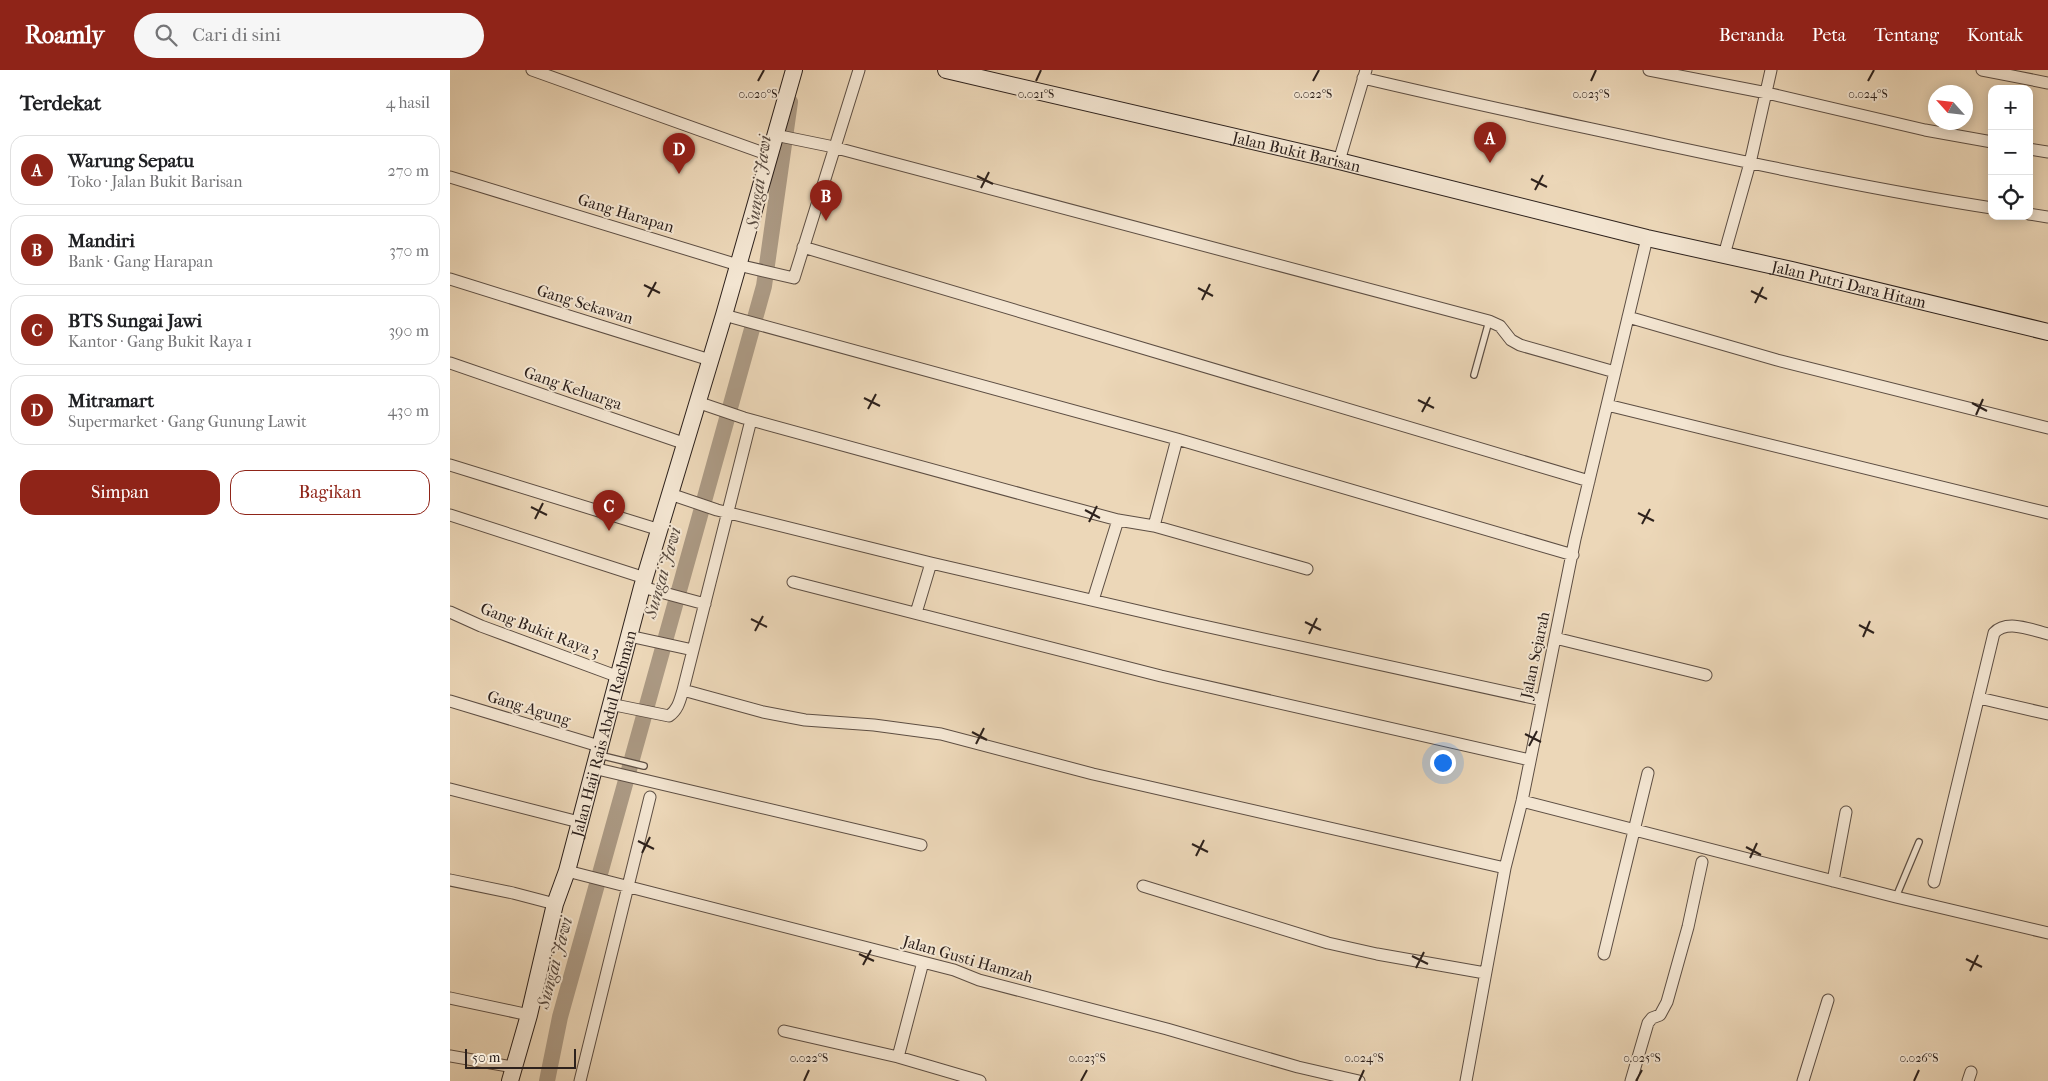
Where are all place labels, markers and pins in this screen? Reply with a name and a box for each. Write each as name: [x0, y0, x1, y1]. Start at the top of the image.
pin: A: [1474, 122, 1506, 163]
pin: D: [663, 133, 695, 174]
pin: B: [810, 180, 842, 221]
pin: C: [593, 490, 625, 531]

